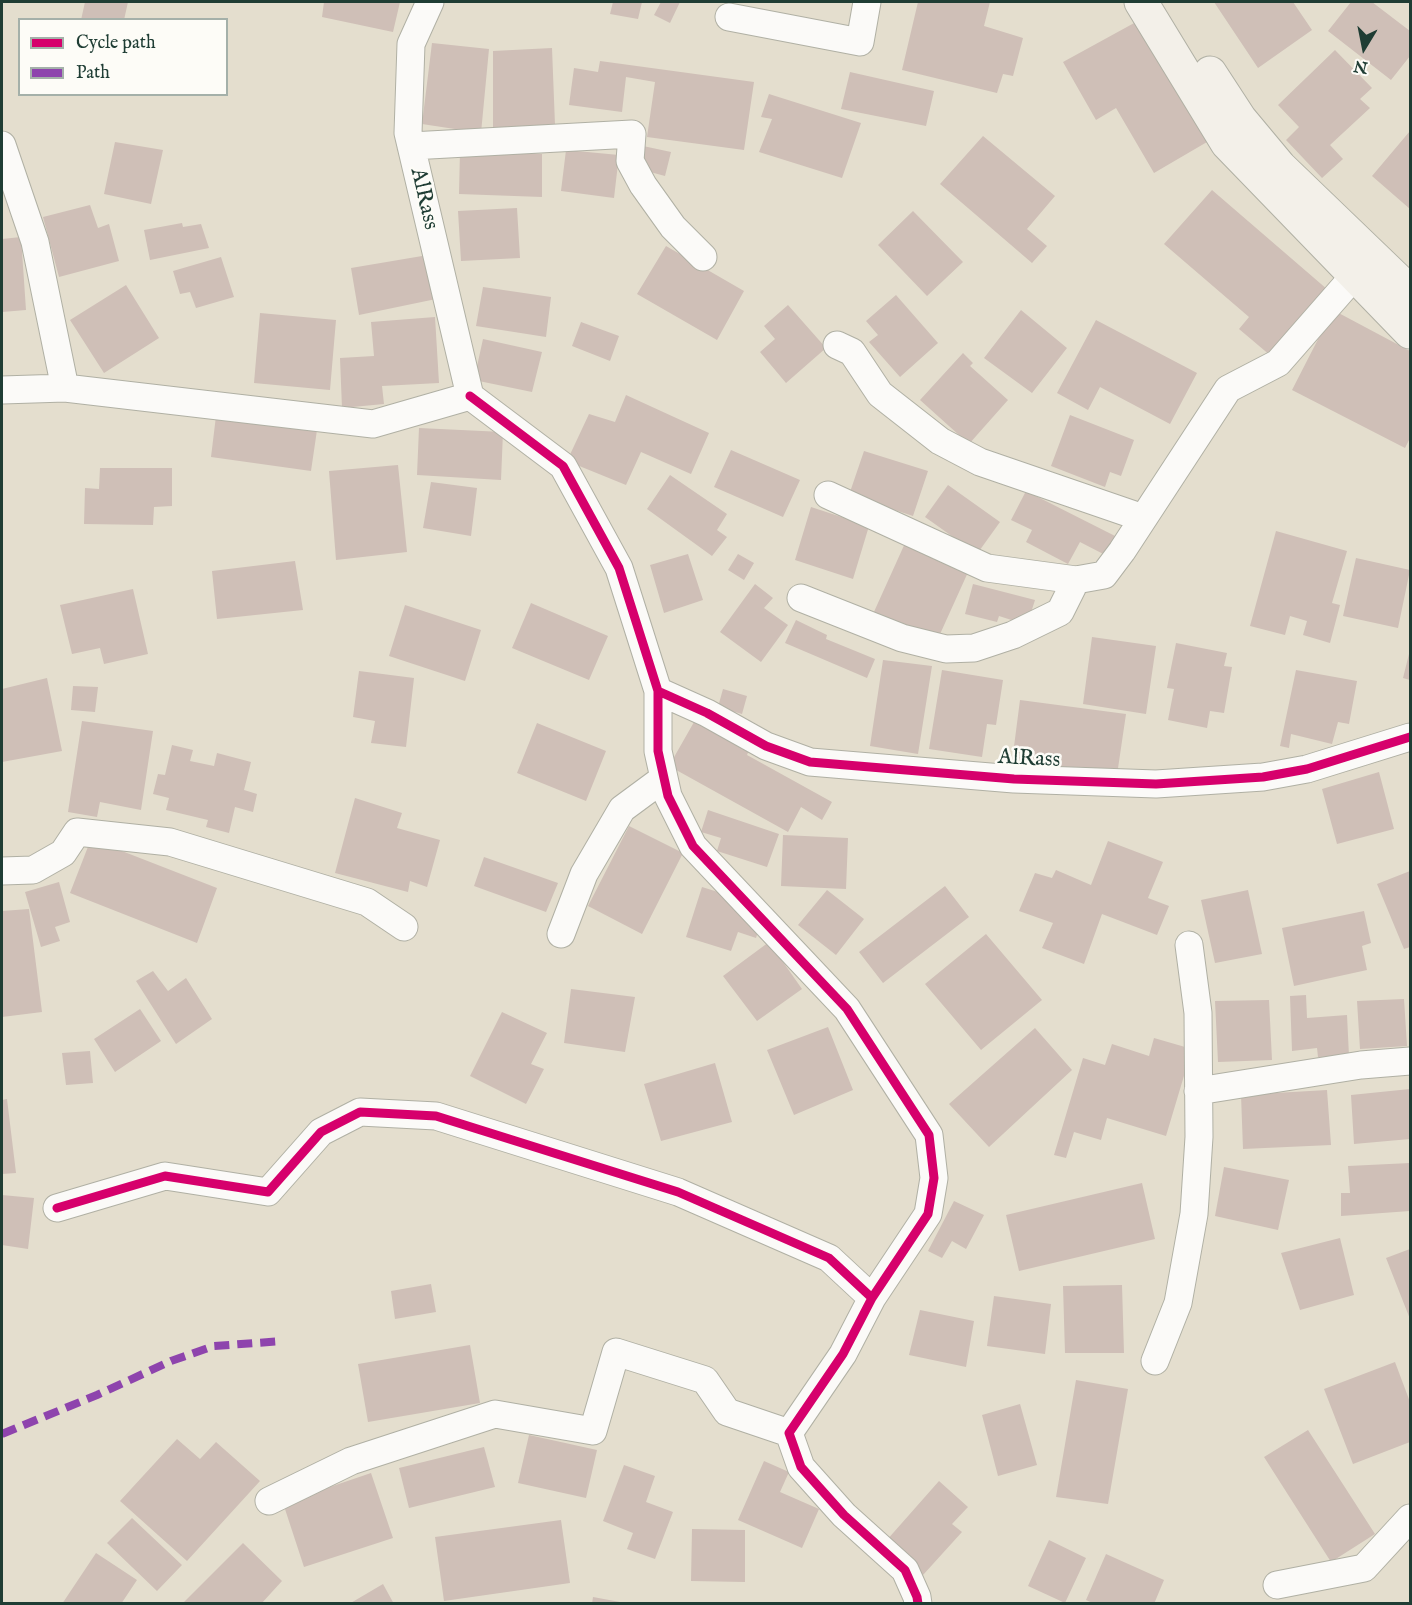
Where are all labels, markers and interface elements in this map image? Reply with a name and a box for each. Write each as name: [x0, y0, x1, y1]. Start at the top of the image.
legend: [18, 18, 228, 96]
north arrow: [1334, 18, 1394, 78]
text: Cycle path: [76, 32, 156, 55]
text: N: [1352, 55, 1369, 77]
text: Path: [76, 62, 110, 85]
street label: AlRass: [403, 166, 443, 232]
street label: AlRass: [997, 745, 1061, 775]

